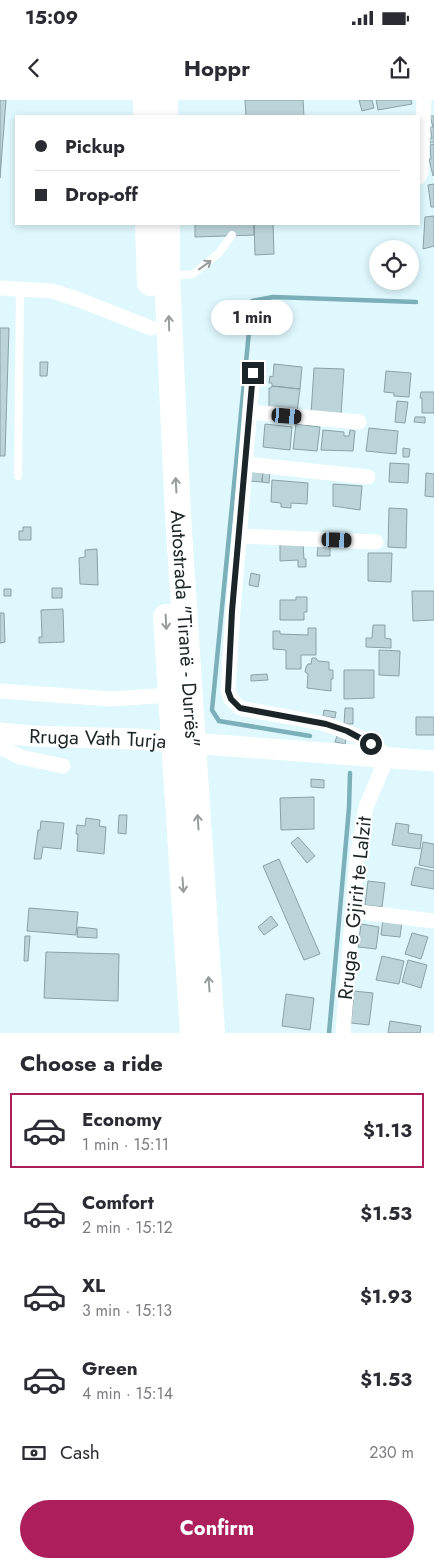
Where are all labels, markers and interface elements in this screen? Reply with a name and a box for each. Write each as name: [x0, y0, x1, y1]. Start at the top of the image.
text: 15:09: [25, 4, 78, 31]
text: Hoppr: [184, 52, 250, 84]
icon: back: [20, 54, 48, 82]
icon: share: [386, 54, 414, 82]
text: Pickup: [65, 133, 125, 160]
text: Drop-off: [65, 181, 138, 208]
map controls: [369, 240, 419, 290]
button: locate: [369, 240, 419, 290]
one-way arrow: [198, 260, 212, 270]
callout: 1 min: [212, 300, 294, 336]
text: 1 min: [232, 306, 272, 329]
one-way arrow: [164, 315, 174, 332]
route end: [242, 362, 264, 384]
car: [271, 407, 302, 425]
one-way arrow: [172, 478, 181, 494]
street label: Autostrada "Tiranë - Durrës": [163, 509, 208, 748]
car: [321, 532, 352, 548]
one-way arrow: [162, 614, 171, 630]
street label: Rruga Vath Turja: [29, 721, 168, 756]
route start: [360, 733, 382, 755]
one-way arrow: [193, 814, 202, 830]
street label: Rruga e Gjirit te Lalzit: [331, 815, 379, 1001]
one-way arrow: [178, 876, 187, 892]
one-way arrow: [204, 977, 213, 993]
text: Choose a ride: [20, 1047, 163, 1079]
text: Economy: [82, 1106, 162, 1133]
icon: car: [22, 1108, 67, 1153]
text: $1.13: [363, 1117, 412, 1144]
text: 1 min · 15:11: [82, 1133, 169, 1156]
text: Comfort: [82, 1189, 154, 1216]
icon: car: [22, 1191, 67, 1236]
text: $1.53: [360, 1200, 412, 1227]
text: 2 min · 15:12: [82, 1216, 173, 1239]
text: XL: [82, 1272, 105, 1299]
icon: car: [22, 1274, 67, 1319]
text: $1.93: [360, 1283, 412, 1310]
text: 3 min · 15:13: [82, 1299, 172, 1322]
text: Green: [82, 1355, 138, 1382]
icon: car: [22, 1357, 67, 1402]
text: $1.53: [360, 1366, 412, 1393]
text: 4 min · 15:14: [82, 1382, 173, 1405]
icon: cash: [20, 1439, 48, 1467]
text: Cash: [60, 1439, 100, 1466]
text: 230 m: [369, 1441, 414, 1464]
button: Confirm: [20, 1500, 414, 1558]

